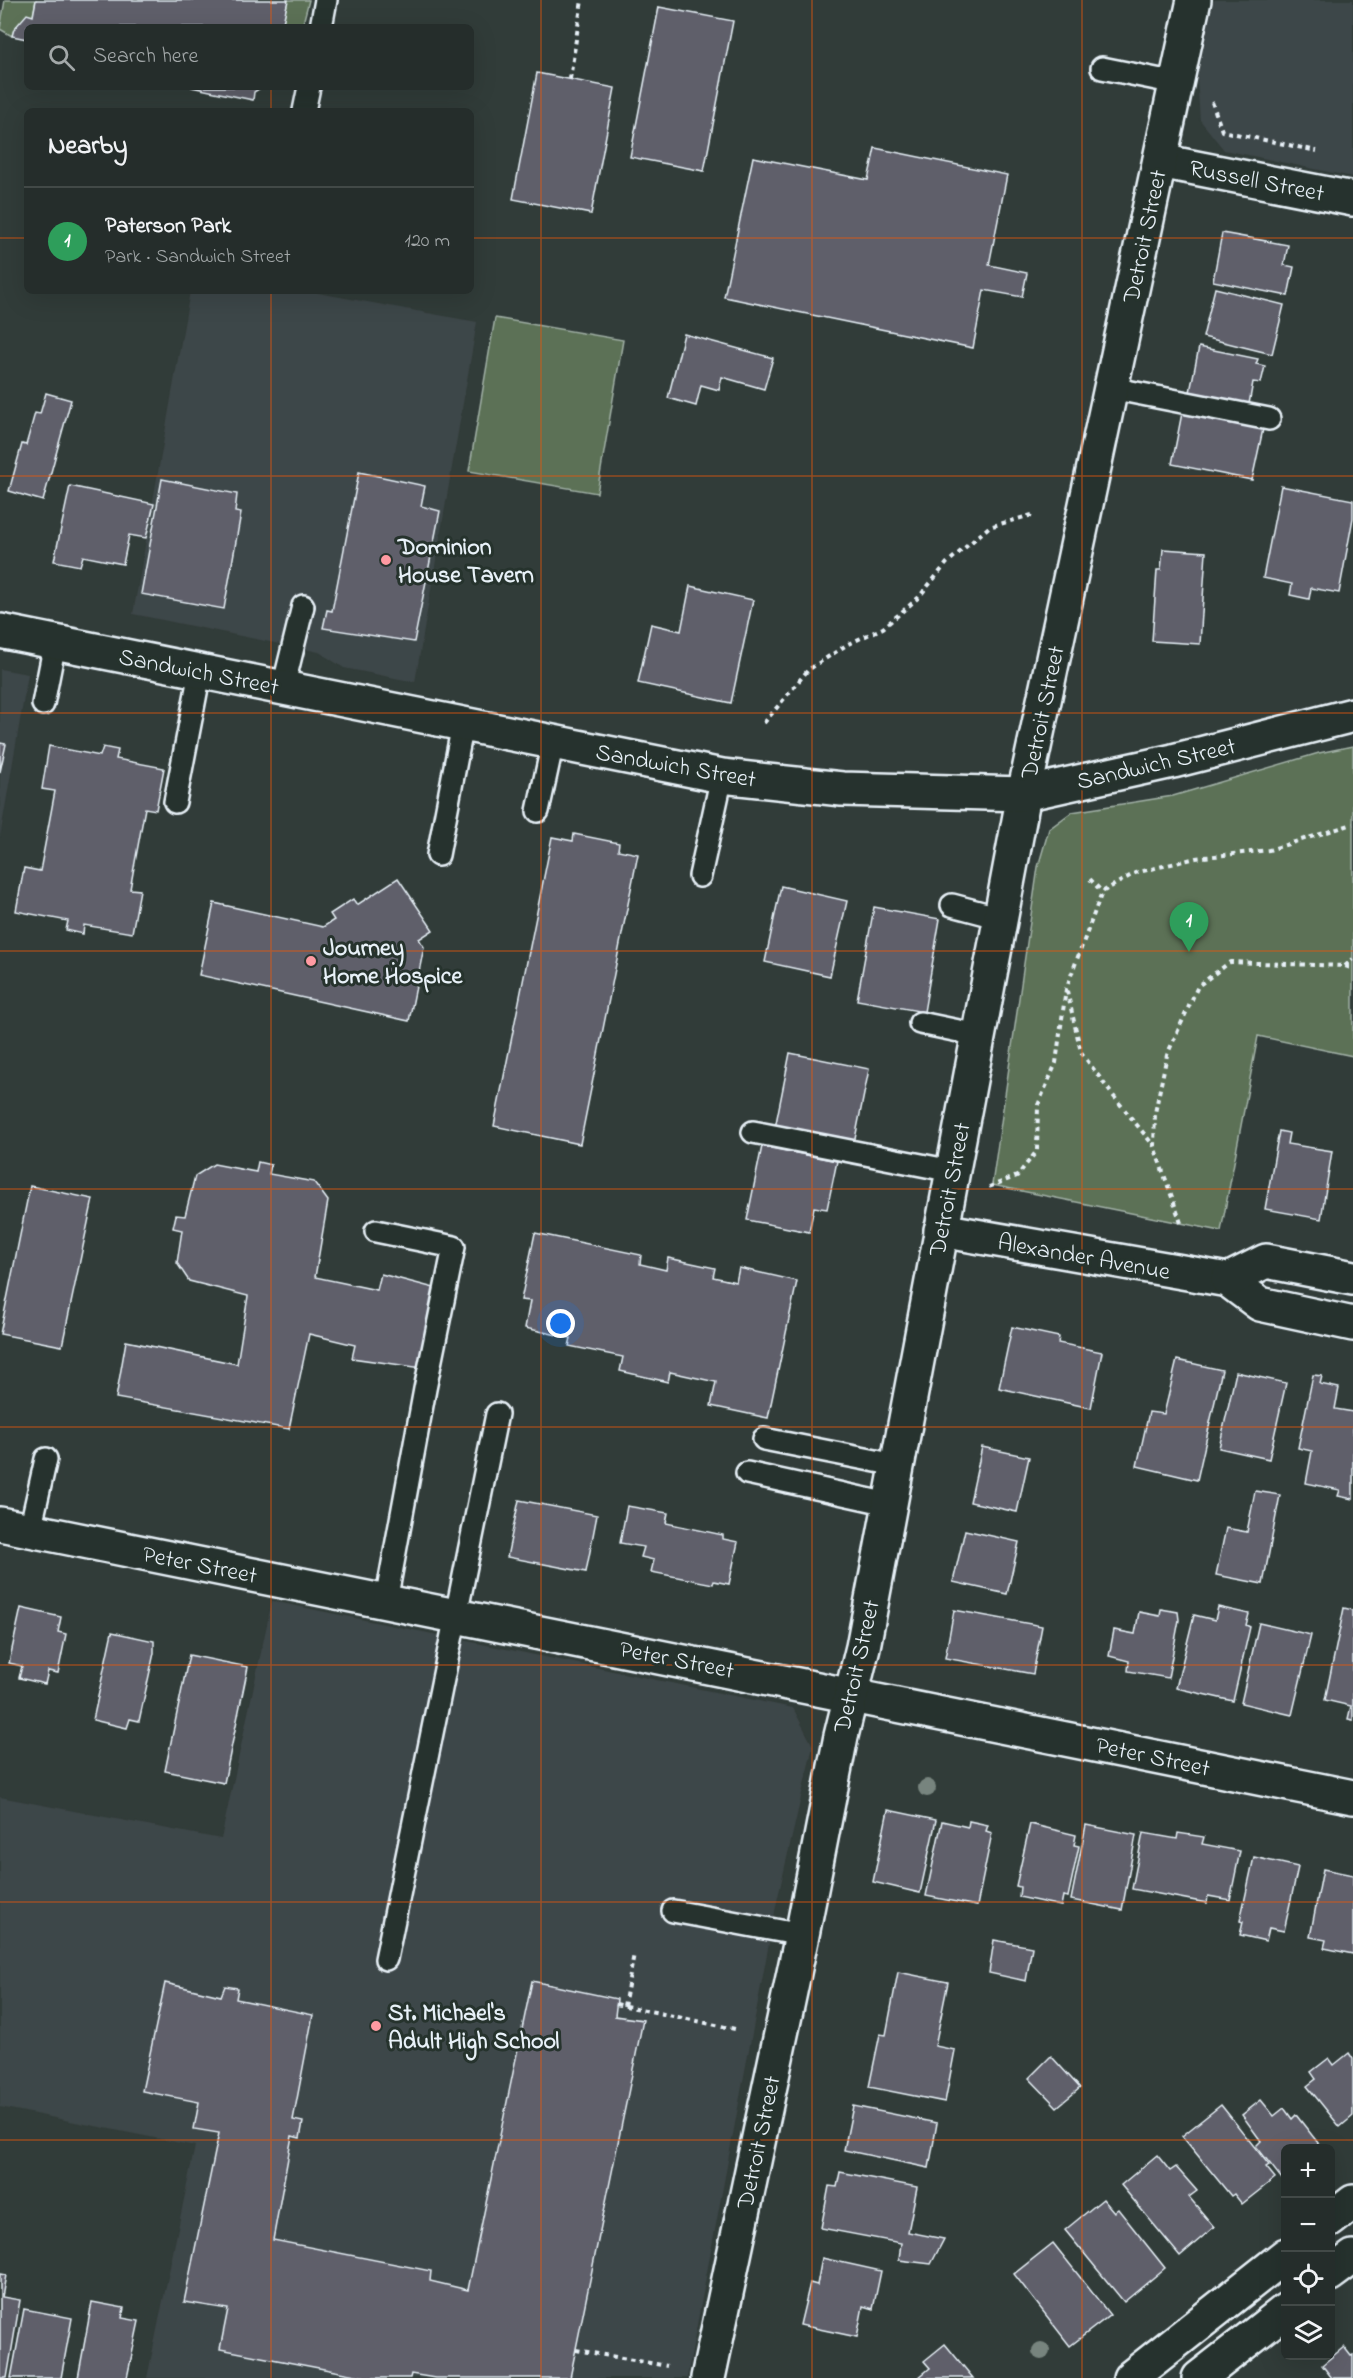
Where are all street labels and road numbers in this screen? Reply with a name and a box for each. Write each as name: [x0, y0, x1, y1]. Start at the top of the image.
street label: Russell Street: [1186, 152, 1327, 213]
street label: Detroit Street: [1115, 167, 1178, 307]
street label: Sandwich Street: [116, 641, 282, 706]
street label: Detroit Street: [1013, 643, 1076, 783]
street label: Sandwich Street: [1074, 730, 1240, 801]
street label: Sandwich Street: [593, 736, 759, 799]
street label: Detroit Street: [921, 1120, 982, 1260]
street label: Alexander Avenue: [995, 1226, 1173, 1291]
street label: Peter Street: [139, 1538, 260, 1595]
street label: Detroit Street: [826, 1597, 891, 1737]
street label: Peter Street: [616, 1633, 737, 1690]
street label: Peter Street: [1092, 1729, 1213, 1788]
street label: Detroit Street: [729, 2073, 792, 2213]

